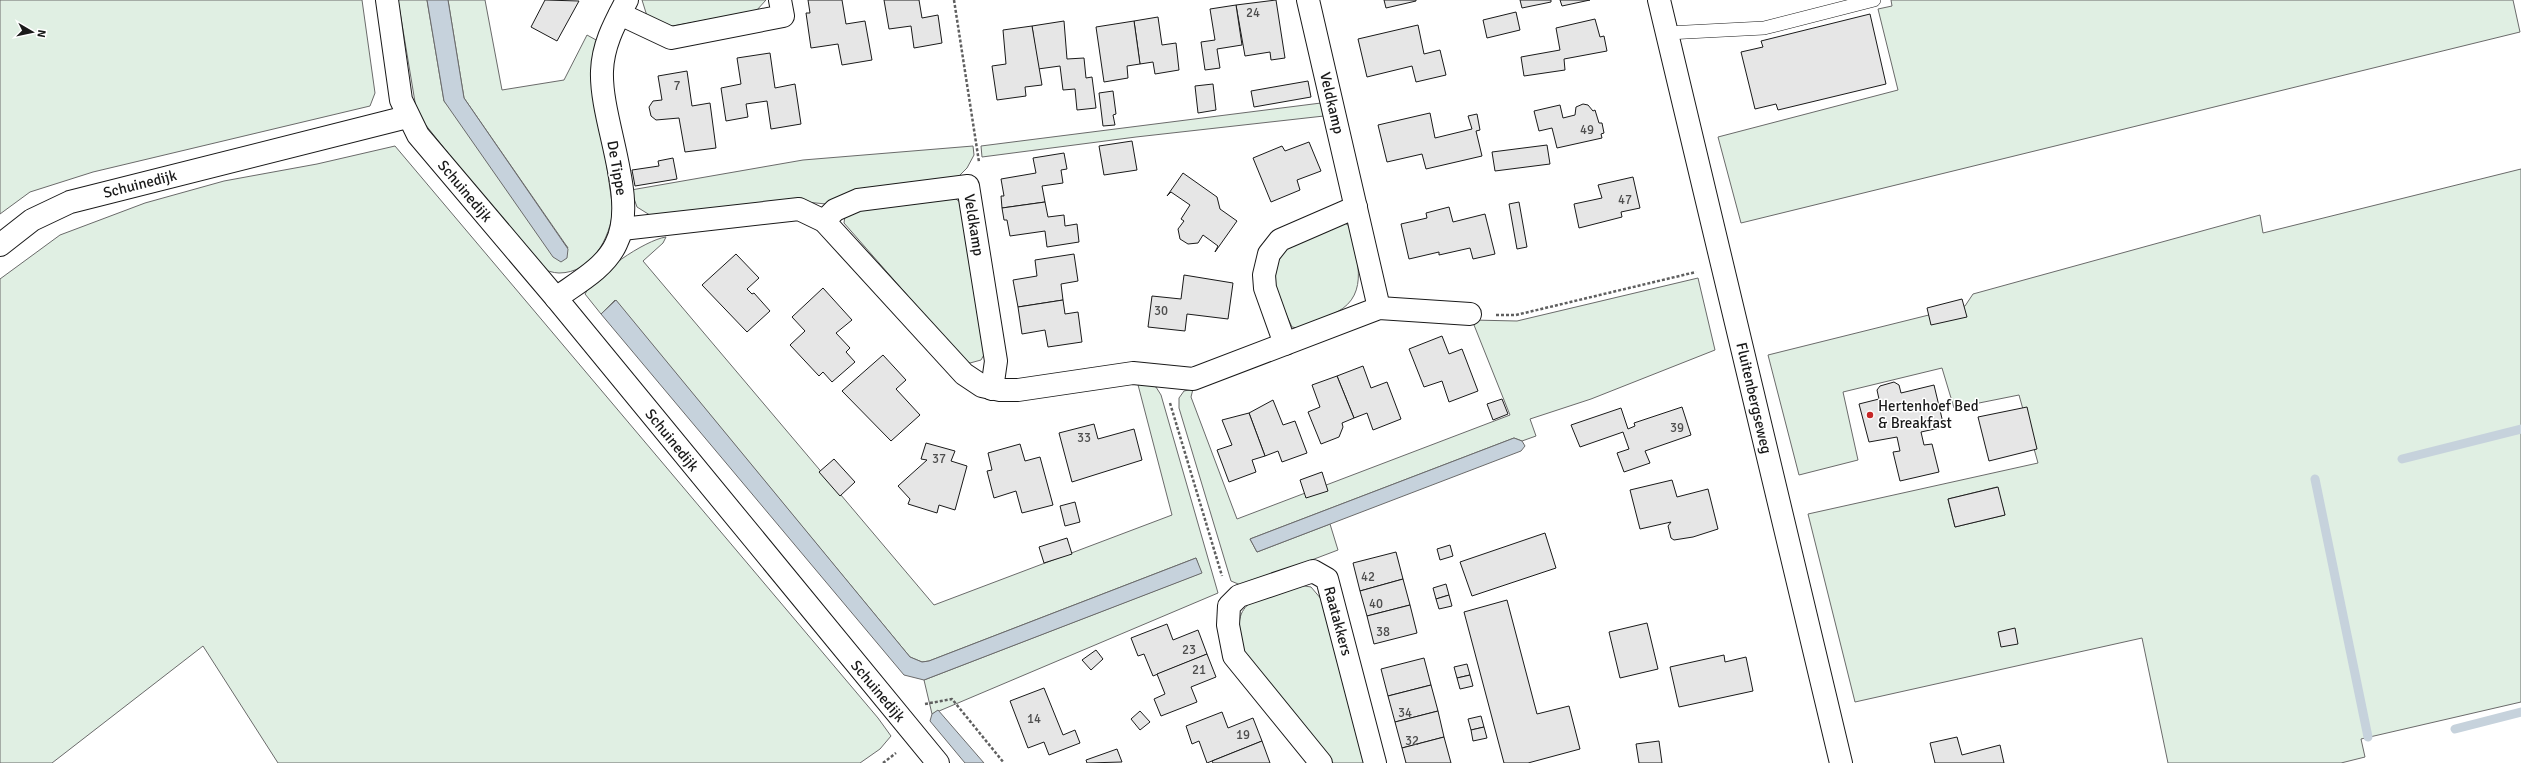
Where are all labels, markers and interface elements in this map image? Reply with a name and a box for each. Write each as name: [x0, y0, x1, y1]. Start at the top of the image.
house number: 24: [1246, 5, 1260, 21]
north arrow: [12, 12, 52, 52]
text: N: [34, 29, 48, 38]
street label: Veldkamp: [1316, 70, 1348, 136]
house number: 7: [673, 78, 681, 94]
house number: 49: [1580, 122, 1594, 138]
street label: De Tippe: [603, 139, 631, 197]
street label: Schuinedijk: [434, 156, 496, 226]
street label: Schuinedijk: [101, 166, 179, 202]
house number: 47: [1618, 192, 1632, 208]
street label: Veldkamp: [960, 193, 988, 257]
house number: 30: [1154, 303, 1168, 319]
street label: Fluitenbergseweg: [1732, 341, 1776, 455]
place label: Hertenhoef Bed & Breakfast: [1878, 397, 1979, 432]
street label: Schuinedijk: [641, 405, 703, 475]
marker: Hertenhoef Bed & Breakfast: [1865, 410, 1875, 420]
house number: 39: [1670, 420, 1684, 436]
house number: 33: [1077, 430, 1091, 446]
house number: 37: [932, 451, 946, 467]
house number: 42: [1361, 569, 1375, 585]
street label: Raatakkers: [1320, 584, 1356, 658]
house number: 40: [1369, 596, 1383, 612]
house number: 38: [1376, 624, 1390, 640]
house number: 23: [1182, 642, 1196, 658]
street label: Schuinedijk: [847, 656, 909, 726]
house number: 21: [1192, 662, 1206, 678]
house number: 34: [1398, 705, 1412, 721]
house number: 14: [1027, 711, 1041, 727]
house number: 19: [1236, 727, 1250, 743]
house number: 32: [1405, 733, 1419, 749]

